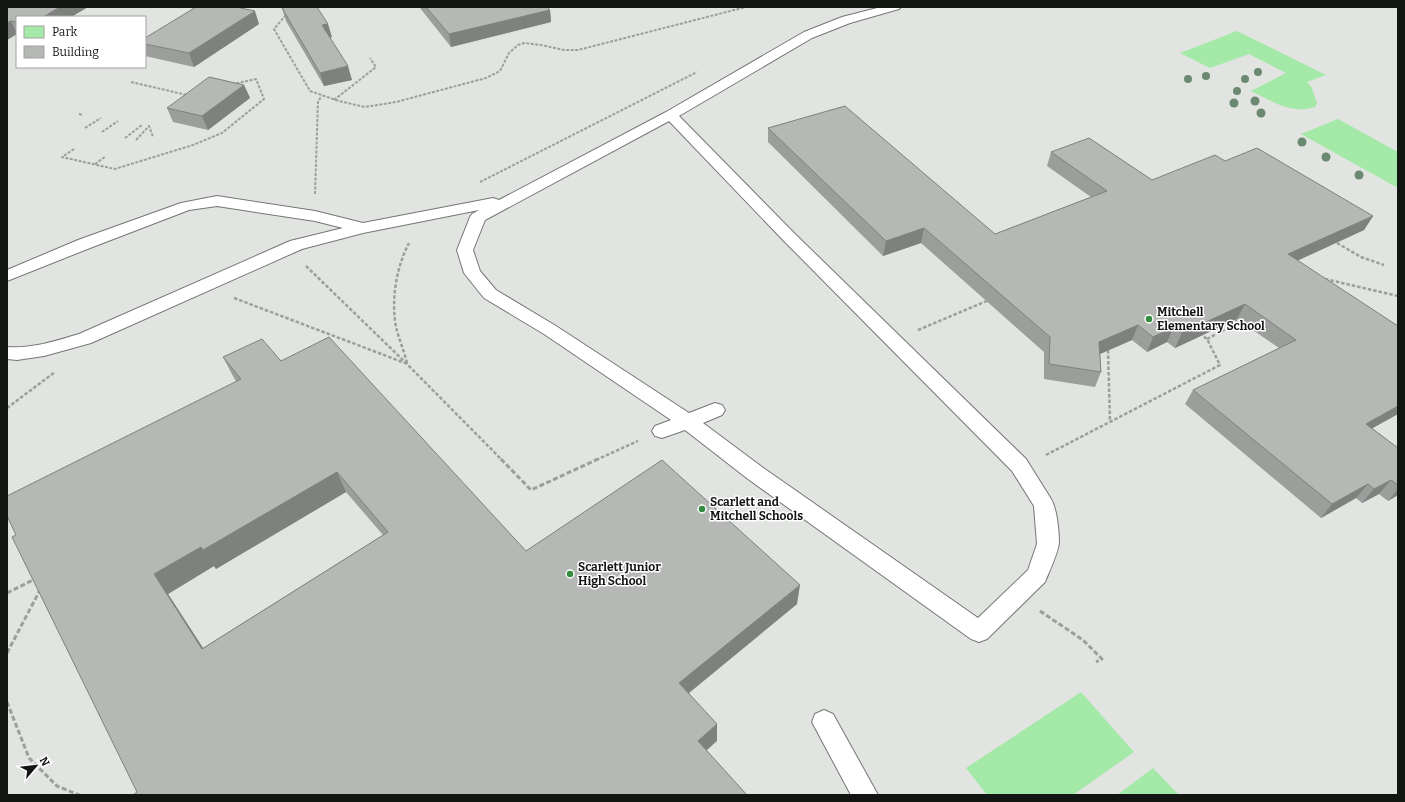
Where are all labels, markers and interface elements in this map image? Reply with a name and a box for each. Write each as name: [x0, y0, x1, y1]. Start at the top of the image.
legend: [16, 16, 146, 68]
text: Park: [52, 25, 78, 39]
text: Building: [52, 45, 99, 59]
place label: Mitchell Elementary School: [1157, 305, 1265, 333]
marker: Mitchell Elementary School: [1144, 314, 1154, 324]
place label: Scarlett and Mitchell Schools: [710, 495, 803, 523]
marker: Scarlett and Mitchell Schools: [697, 504, 707, 514]
place label: Scarlett Junior High School: [578, 560, 661, 588]
marker: Scarlett Junior High School: [565, 569, 575, 579]
north arrow: [16, 746, 56, 786]
text: N: [37, 755, 52, 769]

